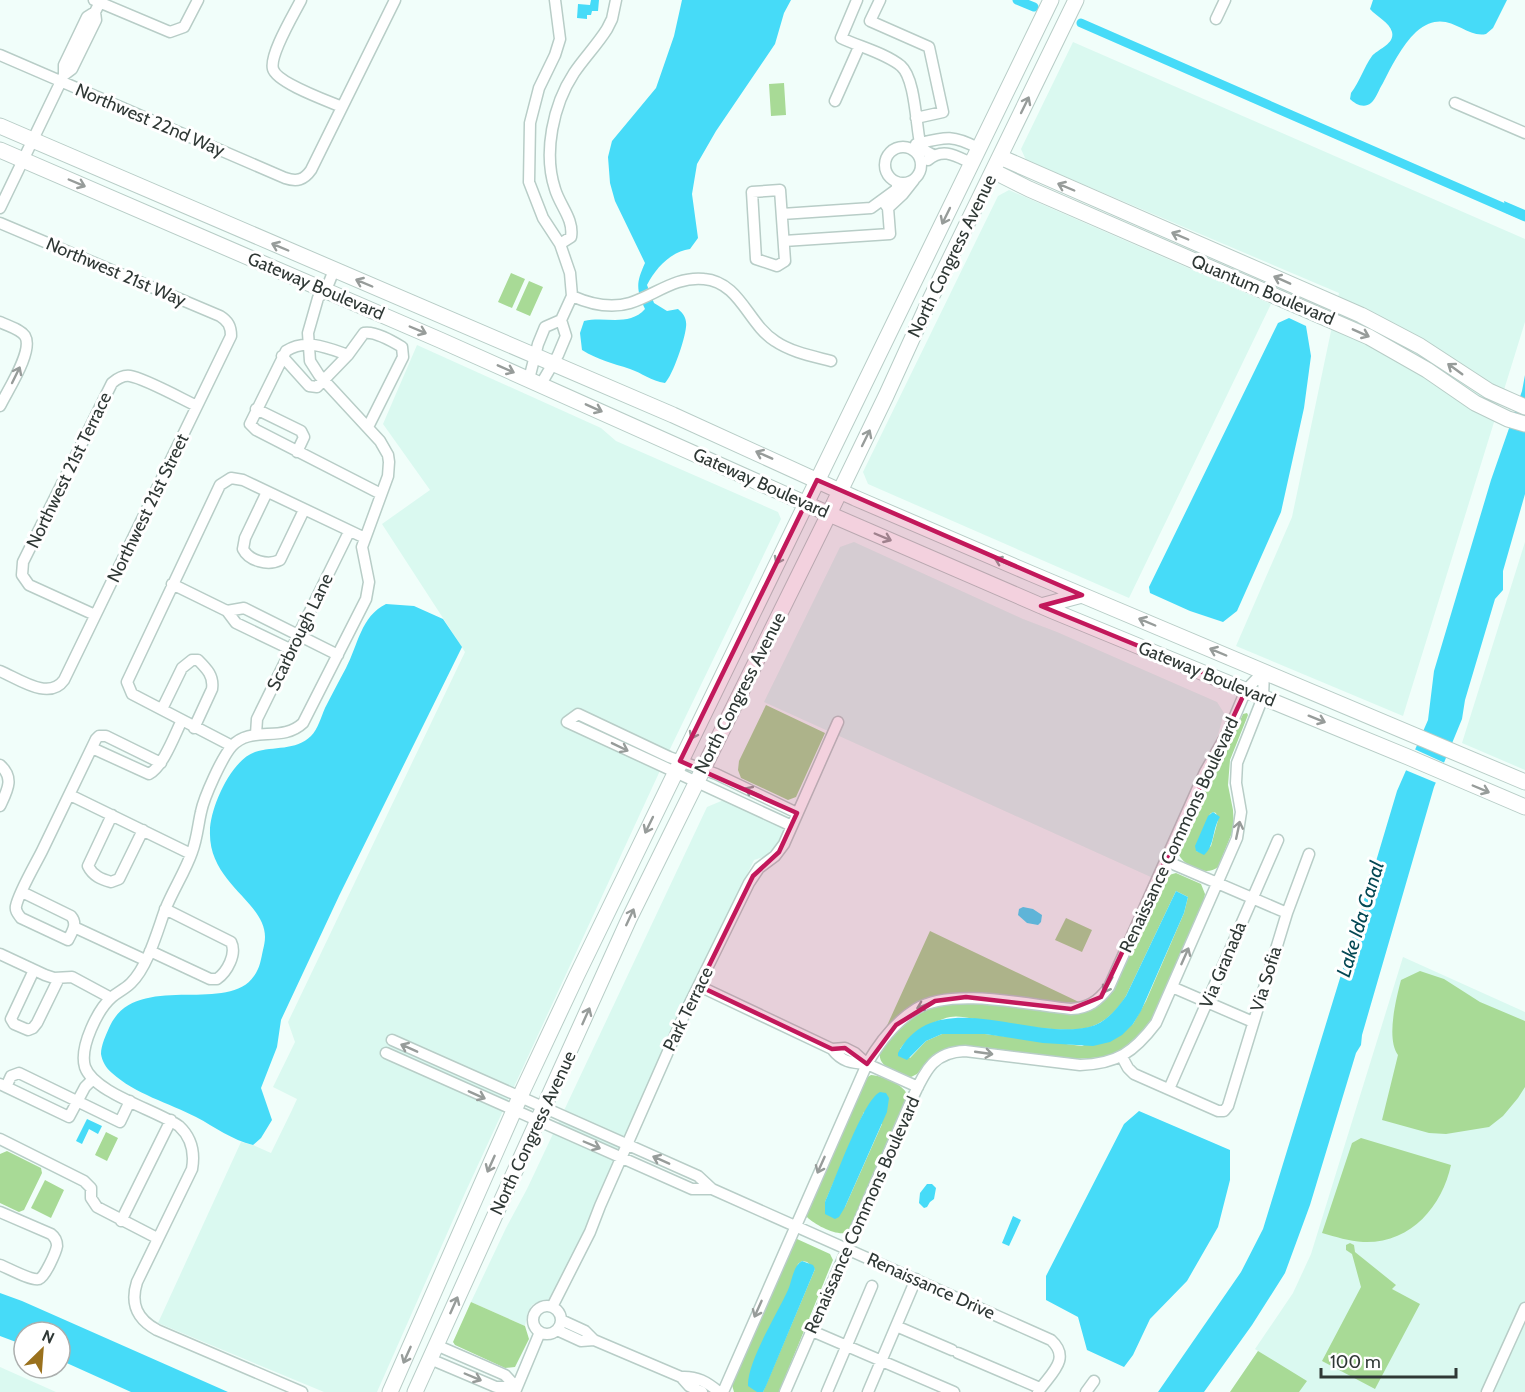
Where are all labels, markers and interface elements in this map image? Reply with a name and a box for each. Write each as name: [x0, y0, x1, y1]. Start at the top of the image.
street label: Northwest 22nd Way: [72, 79, 228, 161]
one-way arrow: [1020, 96, 1032, 114]
street label: North Congress Avenue: [903, 171, 1001, 341]
one-way arrow: [67, 178, 85, 189]
one-way arrow: [1058, 180, 1076, 192]
one-way arrow: [939, 206, 951, 224]
one-way arrow: [1171, 229, 1189, 241]
street label: Northwest 21st Way: [43, 233, 189, 311]
one-way arrow: [272, 241, 290, 252]
street label: Gateway Boulevard: [244, 247, 388, 325]
street label: Quantum Boulevard: [1188, 250, 1338, 330]
one-way arrow: [1274, 274, 1292, 285]
one-way arrow: [355, 277, 374, 288]
one-way arrow: [408, 325, 426, 336]
one-way arrow: [1351, 328, 1369, 340]
one-way arrow: [496, 363, 514, 375]
one-way arrow: [1448, 363, 1464, 375]
one-way arrow: [10, 366, 22, 384]
street label: Northwest 21st Terrace: [22, 388, 116, 552]
one-way arrow: [584, 403, 602, 415]
street label: Northwest 21st Street: [102, 430, 194, 586]
one-way arrow: [861, 430, 872, 448]
street label: Gateway Boulevard: [690, 443, 832, 523]
one-way arrow: [755, 449, 773, 461]
one-way arrow: [873, 532, 891, 543]
one-way arrow: [774, 547, 786, 564]
one-way arrow: [995, 555, 1013, 567]
street label: Scarbrough Lane: [262, 570, 338, 694]
street label: North Congress Avenue: [690, 609, 790, 777]
one-way arrow: [1138, 616, 1156, 627]
street label: Gateway Boulevard: [1135, 636, 1279, 712]
one-way arrow: [1209, 646, 1228, 657]
street label: Renaissance Commons Boulevard: [1115, 714, 1243, 956]
one-way arrow: [1307, 714, 1326, 725]
one-way arrow: [688, 721, 700, 739]
one-way arrow: [611, 741, 629, 753]
one-way arrow: [1472, 783, 1490, 795]
one-way arrow: [744, 785, 762, 797]
one-way arrow: [643, 815, 655, 833]
one-way arrow: [1233, 821, 1244, 840]
water label: Lake Ida Canal: [1331, 858, 1389, 980]
one-way arrow: [625, 908, 637, 926]
street label: Via Granada: [1195, 918, 1251, 1012]
street label: Via Sofia: [1246, 943, 1286, 1014]
one-way arrow: [1180, 948, 1191, 966]
street label: Park Terrace: [658, 963, 718, 1055]
one-way arrow: [1102, 976, 1114, 993]
one-way arrow: [916, 1000, 935, 1011]
one-way arrow: [581, 1008, 592, 1026]
one-way arrow: [401, 1042, 419, 1054]
street label: North Congress Avenue: [485, 1048, 581, 1218]
one-way arrow: [973, 1048, 993, 1059]
one-way arrow: [468, 1089, 486, 1101]
street label: Renaissance Commons Boulevard: [800, 1093, 924, 1337]
one-way arrow: [583, 1139, 601, 1151]
one-way arrow: [653, 1154, 671, 1165]
one-way arrow: [484, 1155, 496, 1173]
one-way arrow: [815, 1155, 827, 1173]
street label: Renaissance Drive: [864, 1248, 998, 1324]
one-way arrow: [449, 1296, 460, 1314]
one-way arrow: [752, 1300, 764, 1318]
north arrow: [12, 1320, 72, 1380]
text: N: [39, 1326, 57, 1348]
scale bar: [1321, 1341, 1456, 1379]
one-way arrow: [400, 1346, 411, 1364]
text: 100 m: [1330, 1351, 1381, 1373]
one-way arrow: [464, 1372, 482, 1383]

